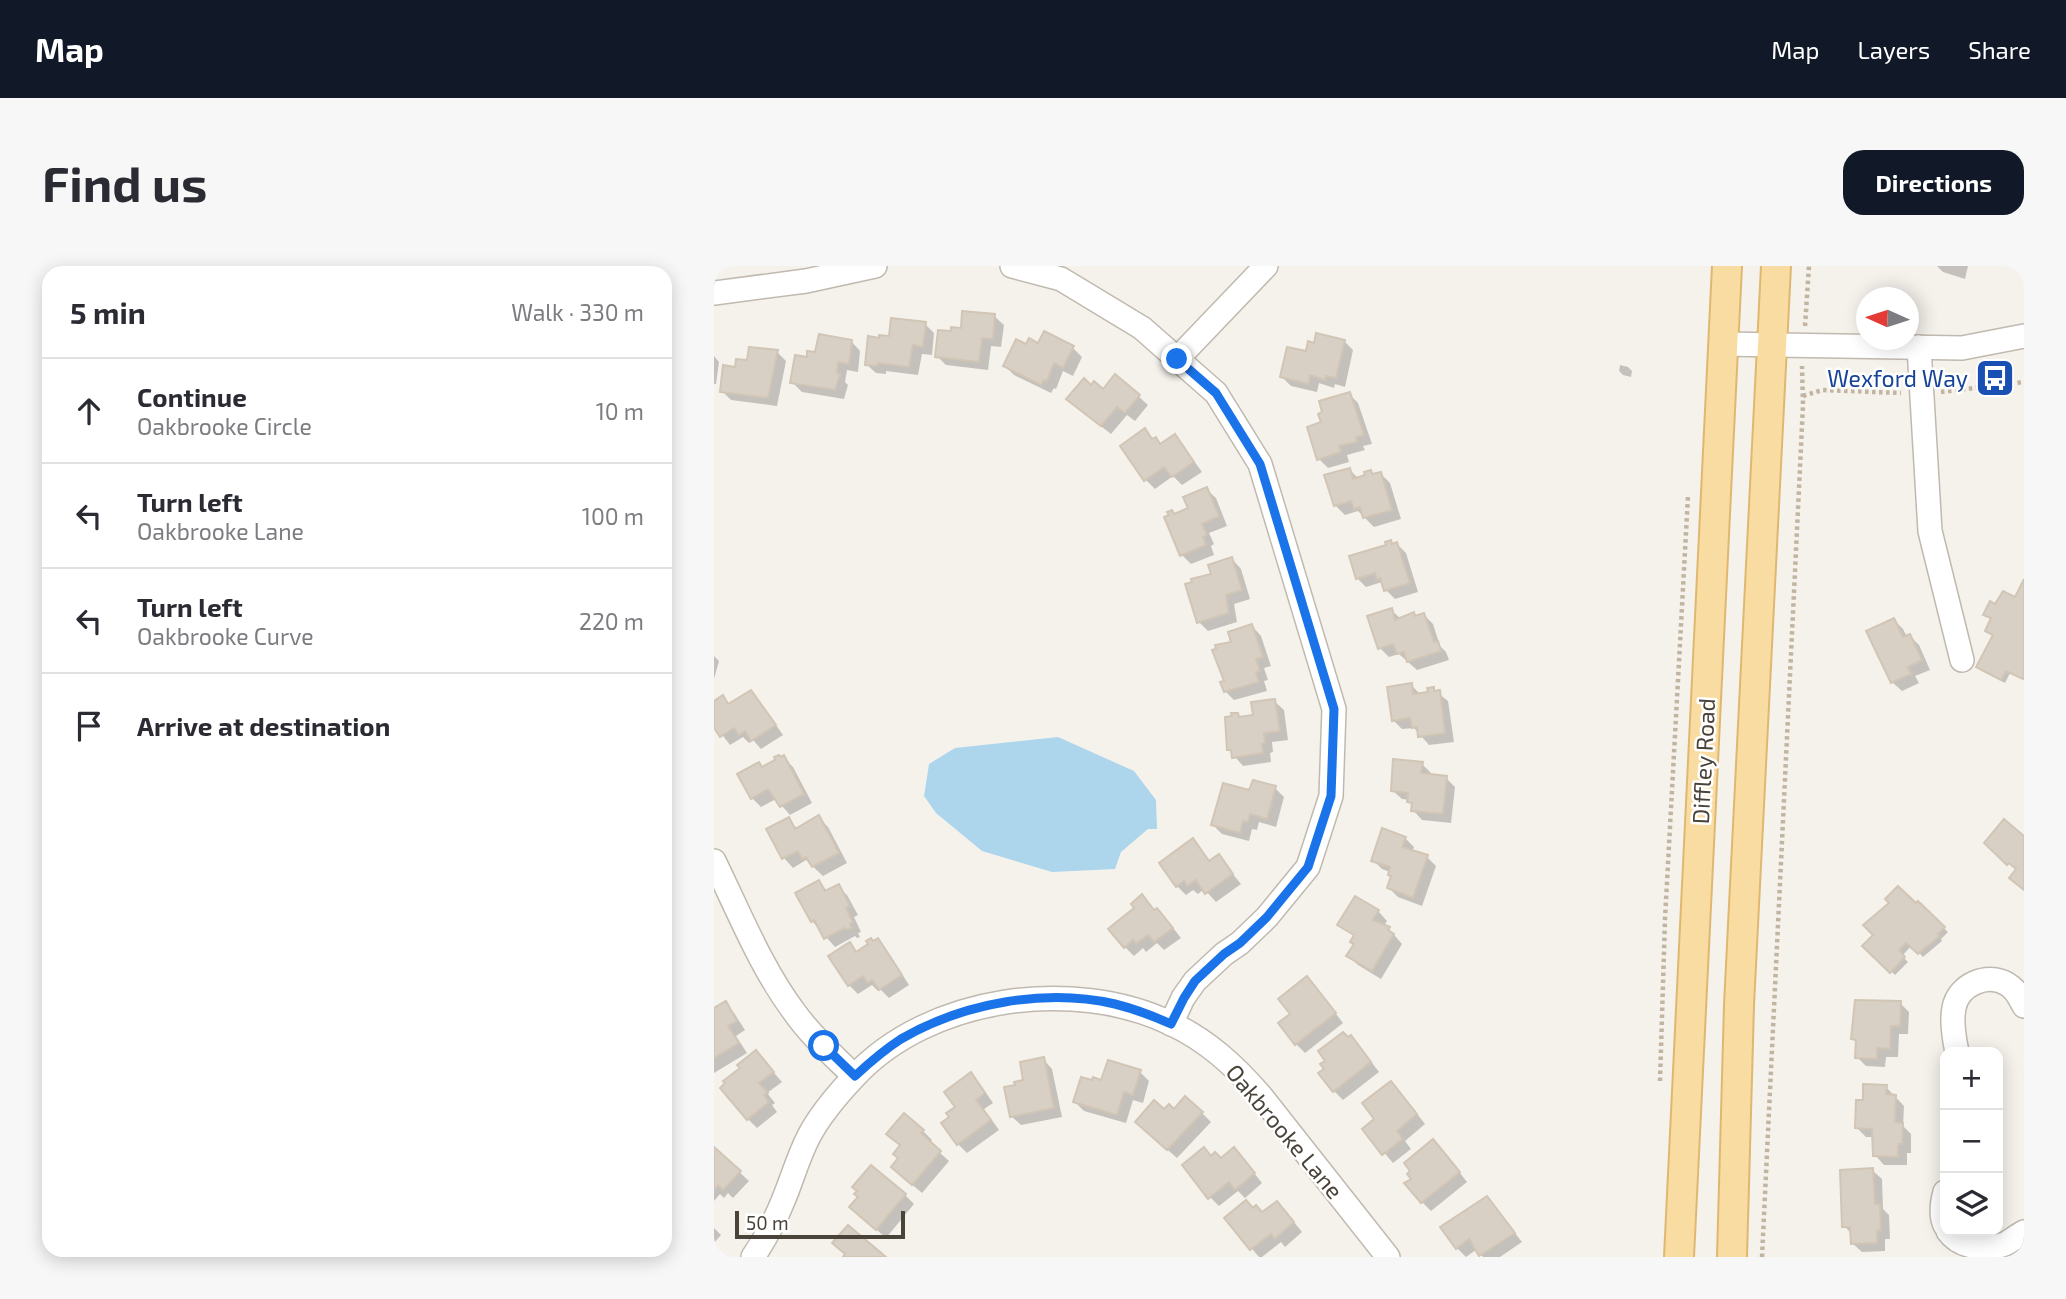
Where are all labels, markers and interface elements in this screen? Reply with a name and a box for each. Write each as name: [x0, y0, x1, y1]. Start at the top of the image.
text: Map: [35, 29, 104, 69]
text: Map: [1771, 35, 1819, 64]
text: Layers: [1857, 35, 1930, 64]
text: Share: [1968, 35, 2031, 64]
button: Directions: [1843, 150, 2024, 215]
text: Find us: [42, 153, 207, 212]
north arrow: [1856, 287, 1919, 350]
text: 5 min: [70, 294, 146, 330]
text: Walk · 330 m: [511, 298, 644, 326]
route end: [1161, 343, 1192, 374]
bus stop icon: Wexford Way: [1974, 357, 2016, 399]
place label: Wexford Way: [1827, 364, 1968, 392]
text: Continue: [137, 381, 247, 412]
icon: ahead: [70, 392, 108, 430]
text: 10 m: [596, 397, 644, 425]
text: Oakbrooke Circle: [137, 412, 312, 440]
text: Turn left: [137, 486, 243, 517]
icon: left: [70, 497, 108, 535]
text: 100 m: [582, 502, 644, 530]
text: Oakbrooke Lane: [137, 517, 304, 545]
text: Turn left: [137, 591, 243, 622]
icon: left: [70, 602, 108, 640]
text: 220 m: [579, 607, 644, 635]
text: Oakbrooke Curve: [137, 622, 314, 650]
street label: Diffley Road: [1686, 697, 1720, 825]
icon: arrive: [70, 707, 108, 745]
text: Arrive at destination: [137, 710, 390, 741]
route start: [808, 1030, 839, 1061]
map controls: [1940, 1047, 2003, 1236]
button: +: [1940, 1047, 2003, 1110]
street label: Oakbrooke Lane: [1221, 1058, 1349, 1204]
button: −: [1940, 1110, 2003, 1173]
button: layers: [1940, 1173, 2003, 1236]
scale bar: [735, 1208, 905, 1240]
text: 50 m: [746, 1211, 789, 1234]

